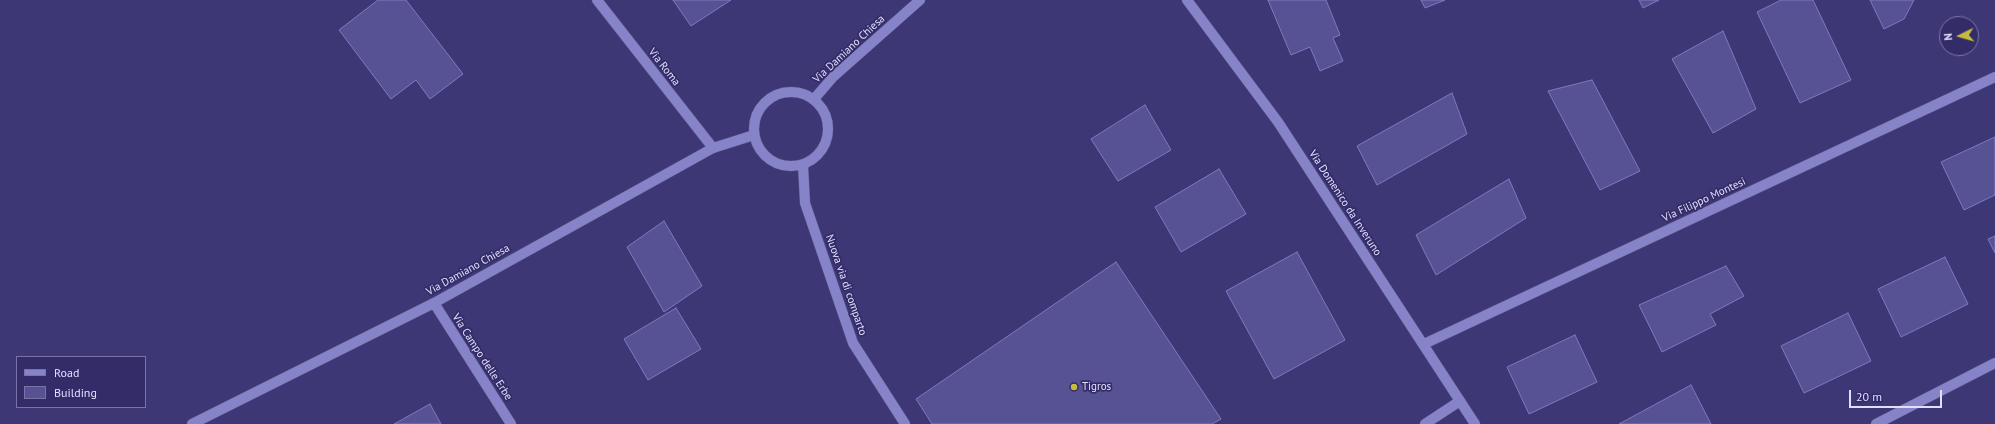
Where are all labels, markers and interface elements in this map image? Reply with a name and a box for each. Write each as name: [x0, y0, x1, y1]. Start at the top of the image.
street label: Via Damiano Chiesa: [810, 12, 888, 86]
north arrow: [1939, 16, 1979, 56]
text: N: [1941, 33, 1955, 41]
street label: Via Roma: [645, 46, 683, 88]
street label: Via Domenico da Inveruno: [1306, 148, 1384, 258]
street label: Via Filippo Montesi: [1660, 175, 1748, 225]
street label: Nuova via di comparto: [823, 233, 869, 337]
street label: Via Damiano Chiesa: [424, 242, 512, 298]
street label: Via Campo delle Erbe: [449, 311, 515, 403]
legend: [16, 356, 146, 408]
text: Road: [54, 365, 79, 380]
place label: Tigros: [1082, 380, 1111, 394]
marker: Tigros: [1069, 382, 1079, 392]
scale bar: [1851, 382, 1944, 408]
text: Building: [54, 385, 97, 400]
text: 20 m: [1856, 389, 1882, 404]

